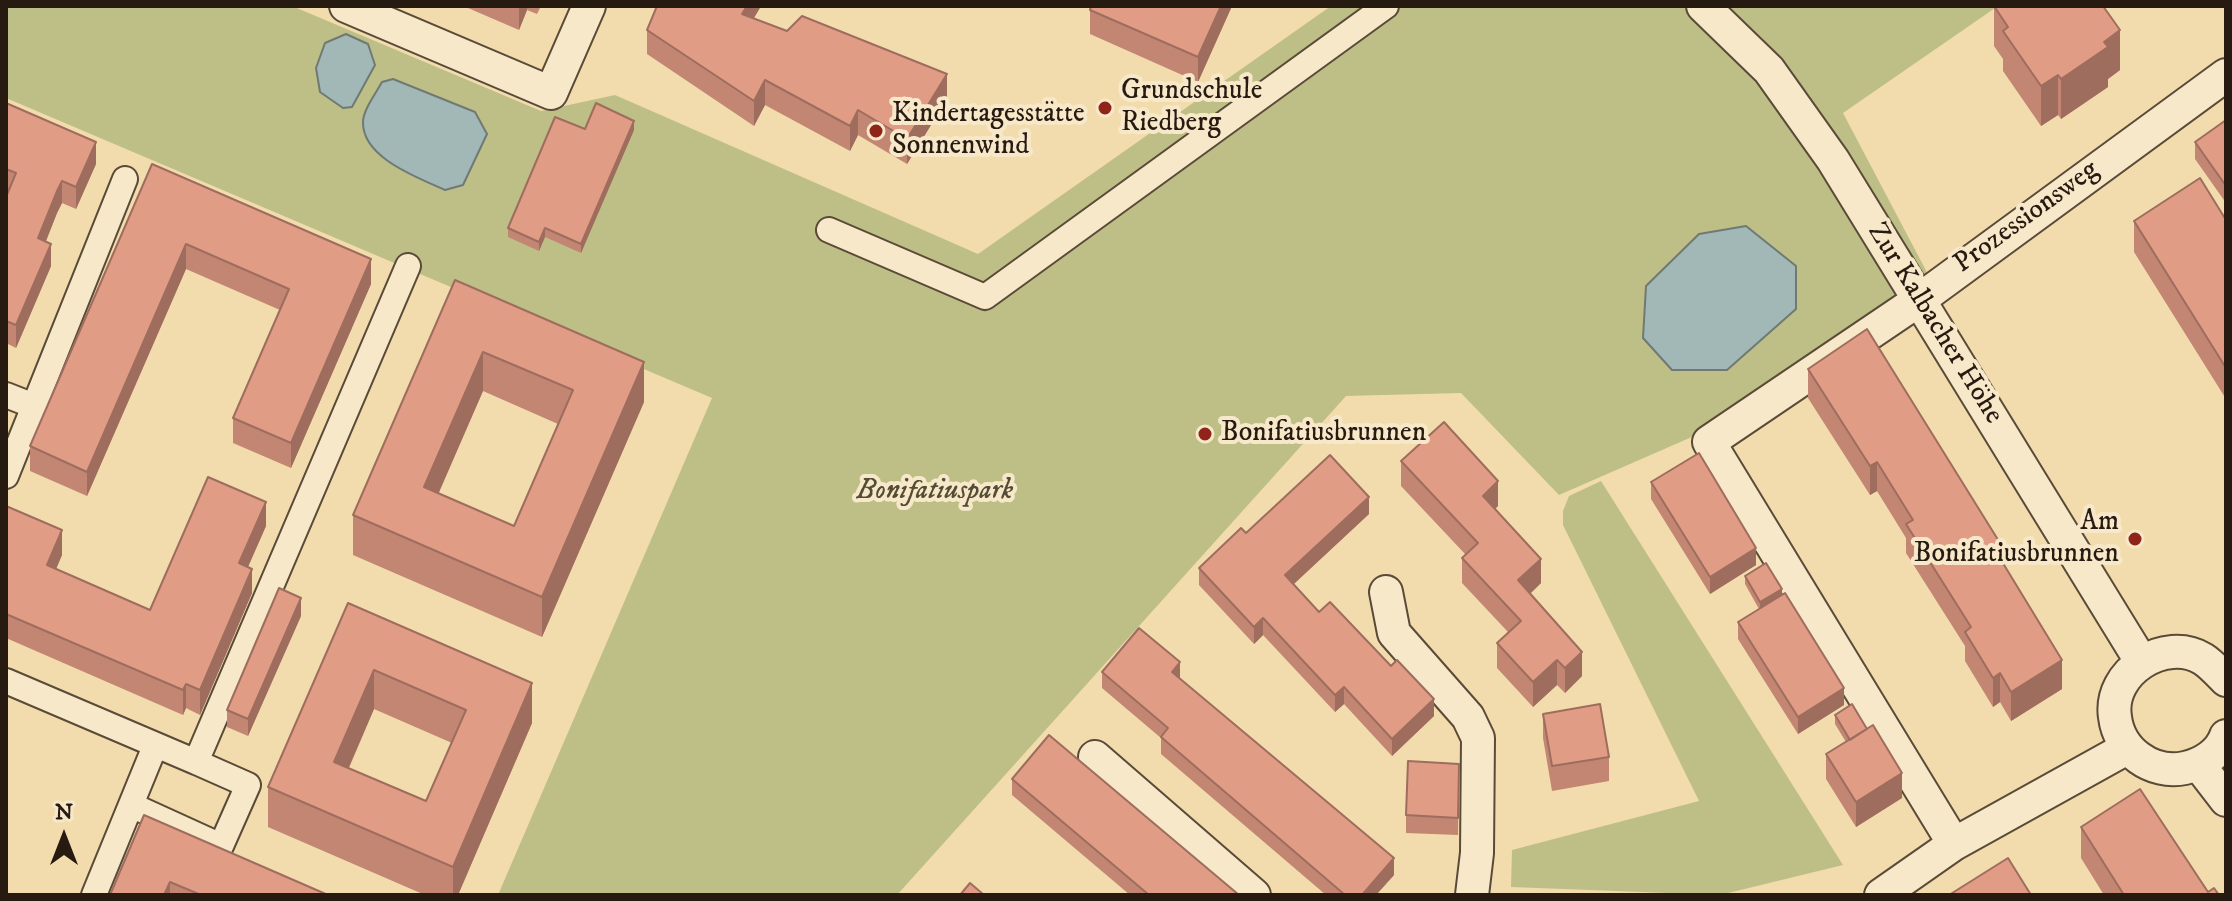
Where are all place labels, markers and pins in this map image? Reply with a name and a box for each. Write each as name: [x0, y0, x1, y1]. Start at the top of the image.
place label: Grundschule Riedberg: [1121, 75, 1262, 141]
place label: Kindertagesstätte Sonnenwind: [892, 98, 1085, 164]
marker: Grundschule Riedberg: [1096, 99, 1114, 117]
marker: Kindertagesstätte Sonnenwind: [867, 122, 885, 140]
place label: Bonifatiusbrunnen: [1221, 417, 1426, 451]
marker: Bonifatiusbrunnen: [1196, 425, 1214, 443]
place label: Am Bonifatiusbrunnen: [1914, 506, 2119, 572]
marker: Am Bonifatiusbrunnen: [2126, 530, 2144, 548]

